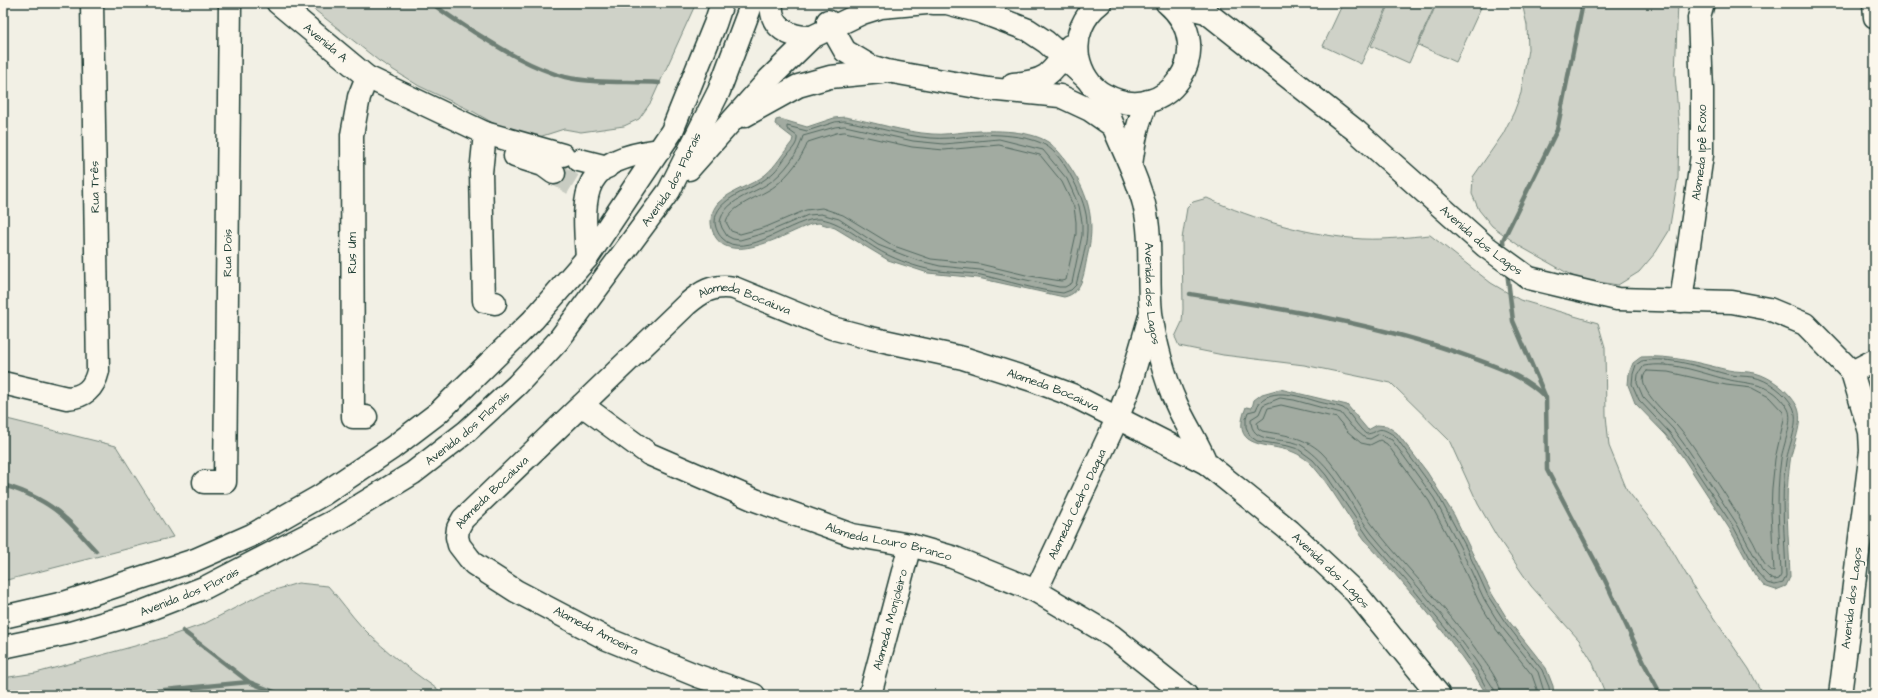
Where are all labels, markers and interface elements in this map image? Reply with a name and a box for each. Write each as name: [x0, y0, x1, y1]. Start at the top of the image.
street label: Avenida A: [300, 19, 352, 66]
street label: Alameda Ipê Roxo: [1687, 104, 1711, 201]
street label: Avenida dos Florais: [637, 129, 705, 230]
street label: Rua Três: [86, 161, 104, 213]
street label: Avenida dos Lagos: [1436, 201, 1526, 279]
street label: Rua Dois: [219, 229, 236, 277]
street label: Rus Um: [344, 232, 361, 274]
street label: Avenida dos Lagos: [1141, 242, 1165, 346]
street label: Alameda Bocaiuva: [694, 278, 793, 319]
street label: Alameda Bocaiuva: [1005, 364, 1102, 416]
street label: Avenida dos Florais: [421, 387, 513, 469]
street label: Alameda Cedro Dagua: [1044, 446, 1110, 562]
street label: Alameda Bocaiuva: [451, 452, 532, 532]
street label: Alameda Louro Branco: [823, 518, 954, 565]
street label: Avenida dos Lagos: [1288, 529, 1374, 612]
street label: Avenida dos Lagos: [1837, 546, 1868, 650]
street label: Avenida dos Florais: [137, 563, 242, 621]
street label: Alameda Monjoleiro: [869, 567, 912, 672]
street label: Alameda Amoeira: [551, 602, 641, 660]

